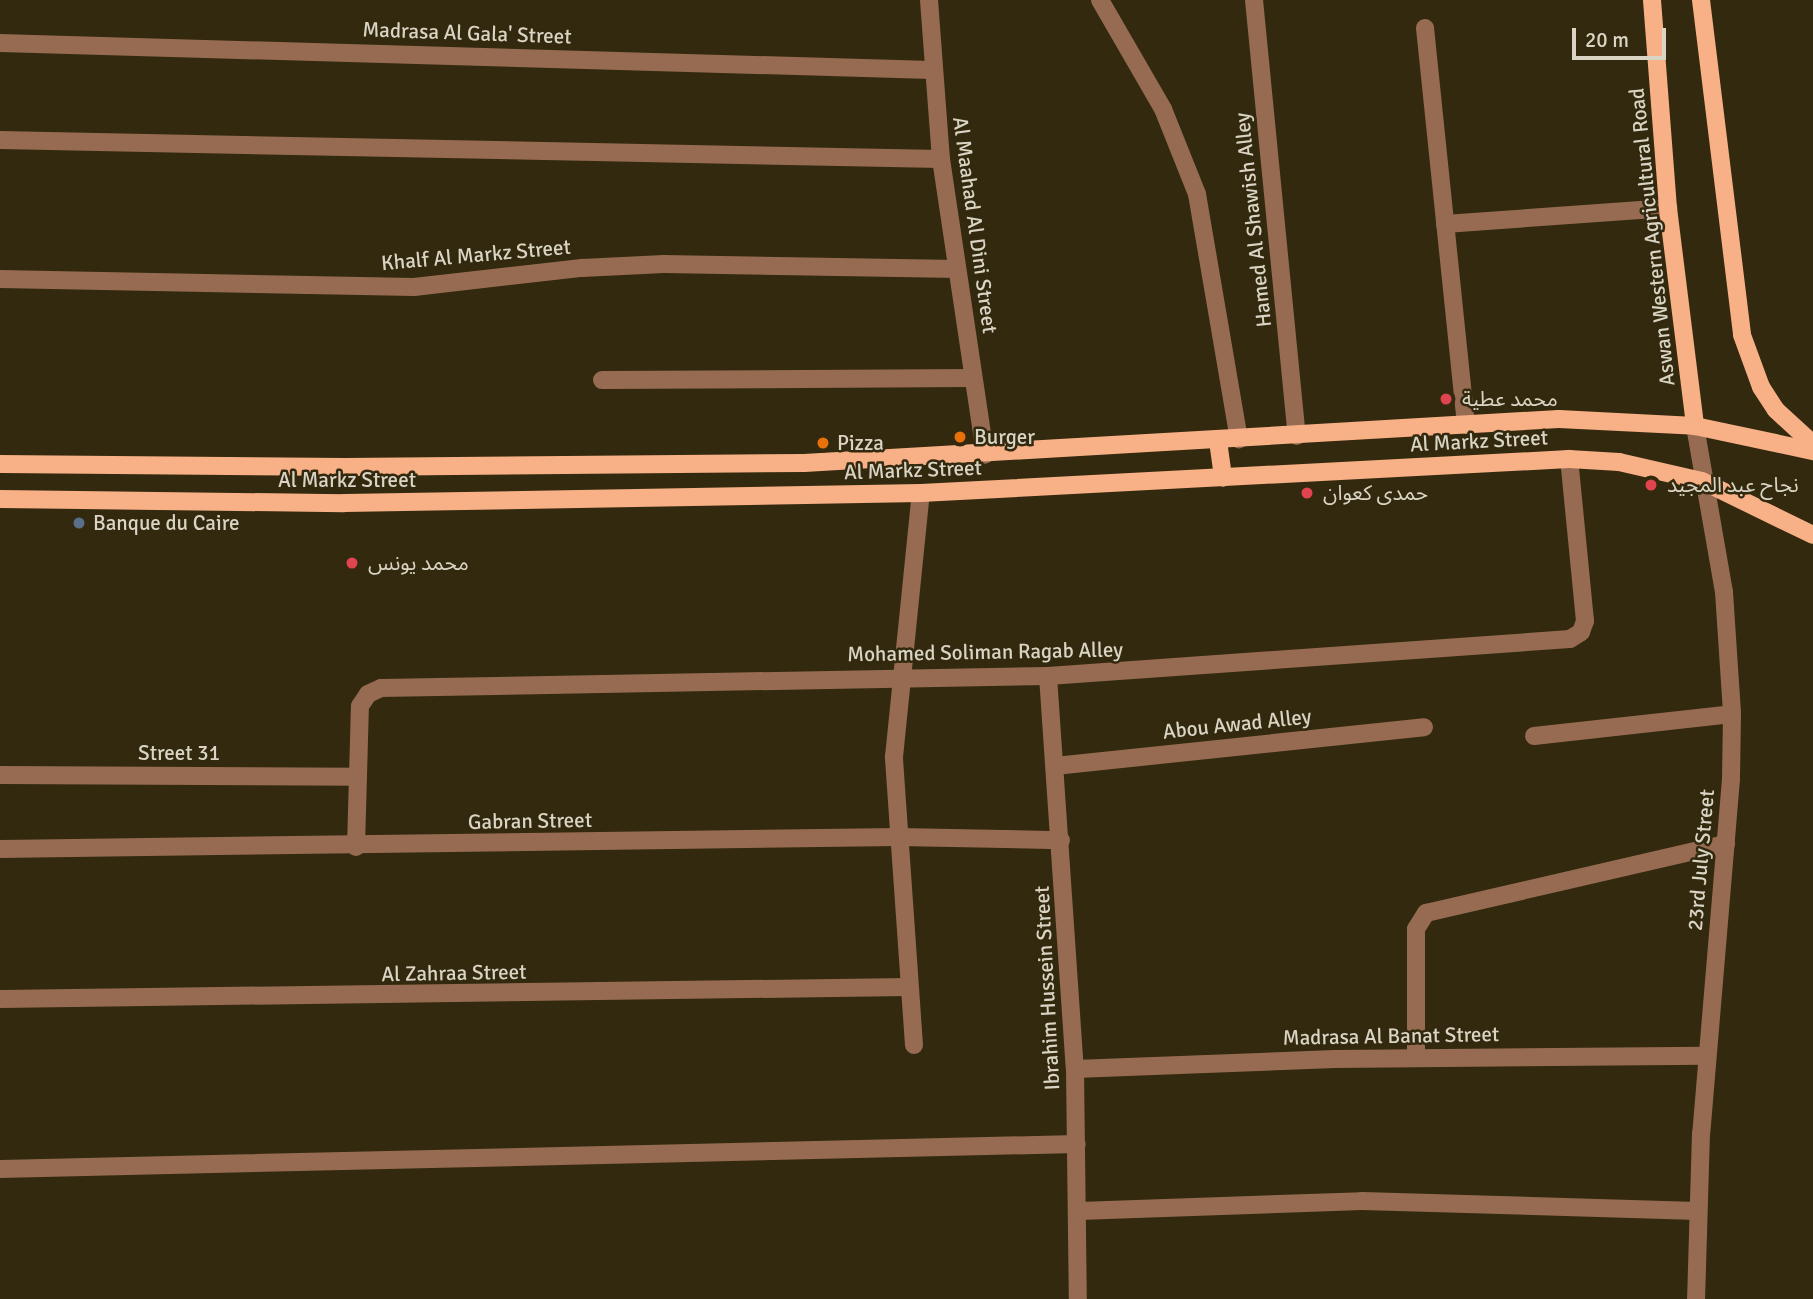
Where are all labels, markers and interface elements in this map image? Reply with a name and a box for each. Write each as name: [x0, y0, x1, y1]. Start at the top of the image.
scale bar: [1575, 14, 1670, 58]
street label: Madrasa Al Gala' Street: [362, 17, 572, 49]
text: 20 m: [1585, 27, 1629, 53]
street label: Aswan Western Agricultural Road: [1624, 87, 1680, 387]
street label: Hamed Al Shawish Alley: [1229, 111, 1277, 329]
street label: Al Maahad Al Dini Street: [947, 115, 1003, 335]
street label: Khalf Al Markz Street: [380, 234, 572, 276]
place label: محمد عطية: [1462, 386, 1558, 412]
marker: محمد عطية: [1436, 389, 1456, 409]
place label: Burger: [974, 424, 1035, 450]
street label: Al Markz Street: [1409, 425, 1549, 457]
marker: Burger: [952, 429, 968, 445]
place label: Pizza: [837, 430, 884, 456]
marker: Pizza: [815, 435, 831, 451]
street label: Al Markz Street: [844, 455, 982, 485]
street label: Al Markz Street: [278, 467, 416, 493]
place label: نجاح عبد المجيد: [1667, 472, 1799, 498]
marker: نجاح عبد المجيد: [1641, 475, 1661, 495]
place label: حمدى كعوان: [1323, 480, 1428, 506]
marker: حمدى كعوان: [1297, 483, 1317, 503]
place label: Banque du Caire: [93, 510, 239, 536]
marker: Banque du Caire: [71, 515, 87, 531]
place label: محمد يونس: [368, 550, 469, 576]
marker: محمد يونس: [342, 553, 362, 573]
street label: Mohamed Soliman Ragab Alley: [847, 637, 1123, 667]
street label: Abou Awad Alley: [1161, 704, 1313, 744]
street label: Street 31: [138, 740, 220, 766]
street label: 23rd July Street: [1682, 788, 1720, 932]
street label: Gabran Street: [468, 807, 592, 835]
street label: Ibrahim Hussein Street: [1029, 885, 1065, 1091]
street label: Al Zahraa Street: [381, 959, 527, 987]
street label: Madrasa Al Banat Street: [1282, 1022, 1500, 1050]

